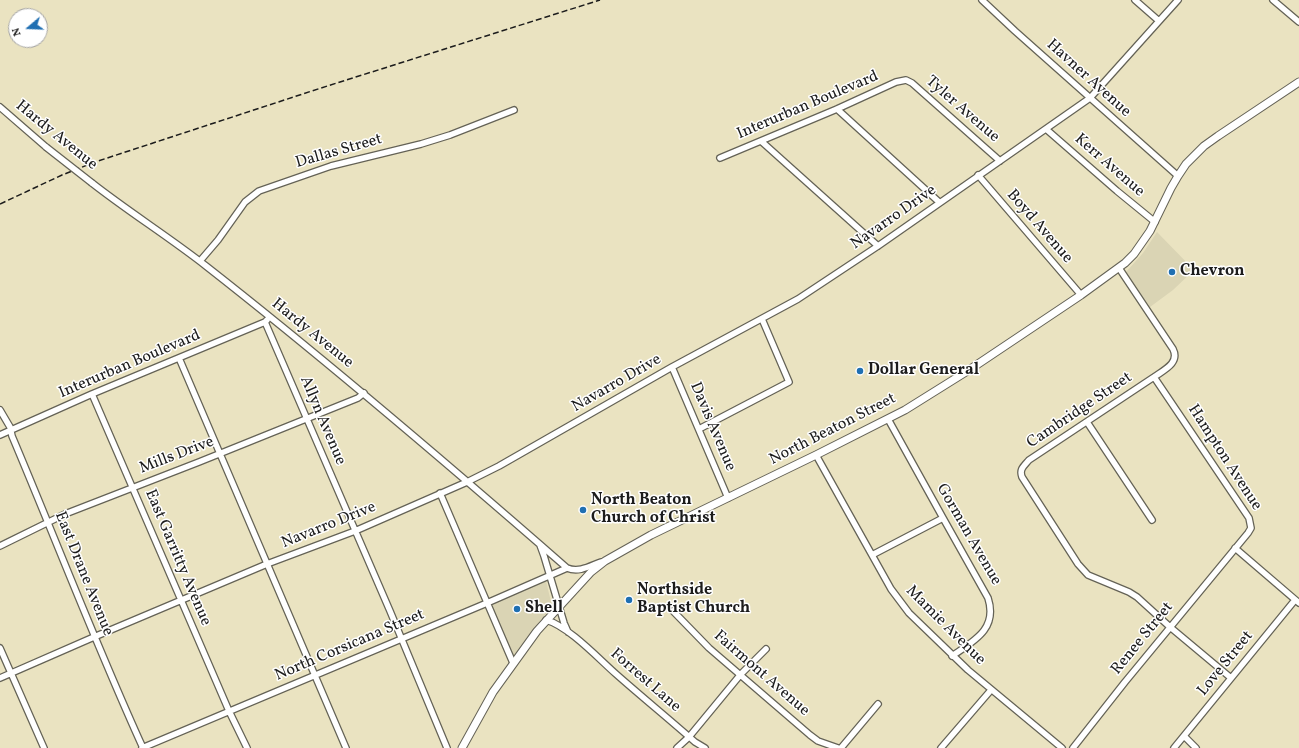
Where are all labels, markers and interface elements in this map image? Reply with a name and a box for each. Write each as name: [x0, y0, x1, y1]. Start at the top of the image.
north arrow: [8, 8, 48, 48]
text: N: [9, 26, 26, 38]
street label: Havner Avenue: [1042, 36, 1134, 122]
street label: Interurban Boulevard: [734, 67, 882, 145]
street label: Tyler Avenue: [921, 73, 1003, 147]
street label: Hardy Avenue: [11, 97, 101, 175]
street label: Dallas Street: [293, 130, 385, 174]
street label: Kerr Avenue: [1070, 130, 1148, 202]
street label: Navarro Drive: [848, 181, 940, 255]
street label: Boyd Avenue: [1002, 186, 1076, 268]
place label: Chevron: [1180, 262, 1245, 282]
marker: Chevron: [1167, 267, 1177, 277]
street label: Hardy Avenue: [267, 295, 357, 373]
street label: Interurban Boulevard: [56, 326, 204, 404]
street label: Navarro Drive: [569, 351, 665, 417]
place label: Dollar General: [868, 361, 979, 381]
marker: Dollar General: [855, 366, 865, 376]
street label: Cambridge Street: [1024, 369, 1136, 453]
street label: Allyn Avenue: [295, 374, 349, 468]
street label: Davis Avenue: [685, 380, 739, 474]
street label: North Beaton Street: [767, 390, 899, 470]
street label: Hampton Avenue: [1183, 401, 1265, 515]
street label: Mills Drive: [137, 433, 217, 479]
street label: Gorman Avenue: [931, 481, 1005, 589]
street label: East Garritty Avenue: [140, 487, 214, 629]
place label: North Beaton Church of Christ: [591, 491, 716, 529]
street label: Navarro Drive: [279, 498, 379, 554]
marker: North Beaton Church of Christ: [578, 505, 588, 515]
street label: East Drane Avenue: [49, 509, 117, 639]
place label: Northside Baptist Church: [637, 581, 750, 619]
street label: Mamie Avenue: [901, 582, 989, 670]
marker: Northside Baptist Church: [624, 595, 634, 605]
place label: Shell: [525, 599, 563, 619]
street label: Renee Street: [1108, 599, 1178, 679]
marker: Shell: [512, 604, 522, 614]
street label: North Corsicana Street: [272, 606, 428, 686]
street label: Fairmont Avenue: [709, 627, 813, 721]
street label: Love Street: [1194, 628, 1258, 700]
street label: Forrest Lane: [606, 645, 684, 717]

